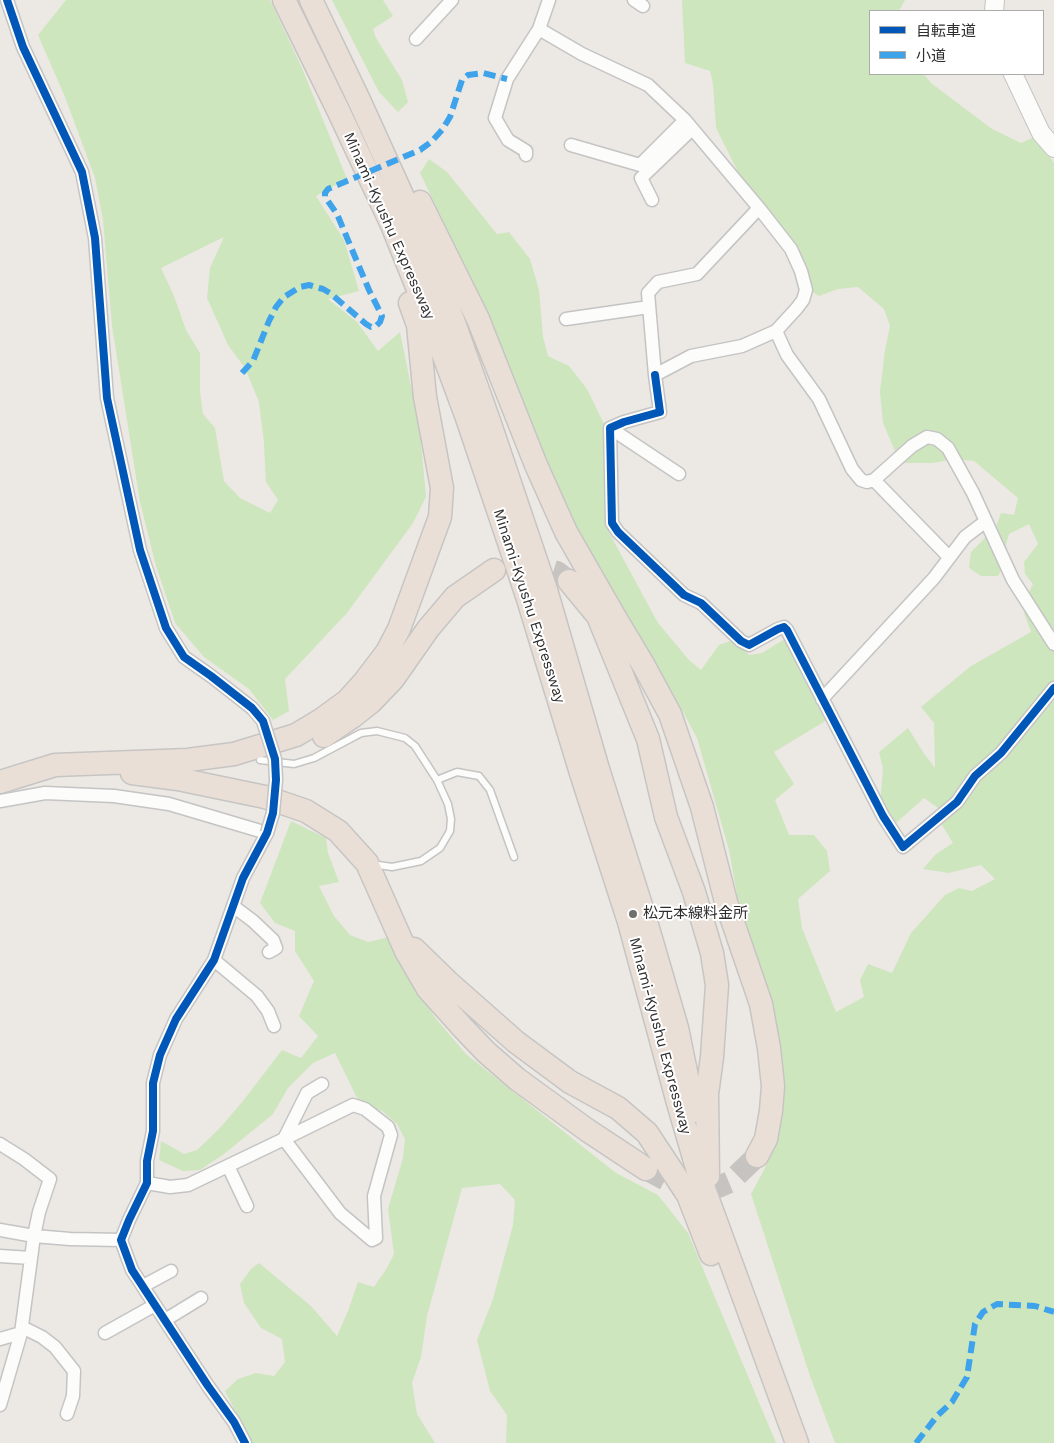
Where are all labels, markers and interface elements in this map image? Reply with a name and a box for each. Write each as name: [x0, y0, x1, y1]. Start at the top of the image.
legend: [869, 10, 1044, 75]
text: 自転車道: [916, 22, 976, 40]
text: 小道: [916, 47, 946, 65]
street label: Minami-Kyushu Expressway: [339, 130, 439, 322]
street label: Minami-Kyushu Expressway: [489, 507, 569, 705]
place label: 松元本線料金所: [643, 905, 748, 923]
marker: 松元本線料金所: [627, 908, 639, 920]
street label: Minami-Kyushu Expressway: [625, 936, 695, 1136]

